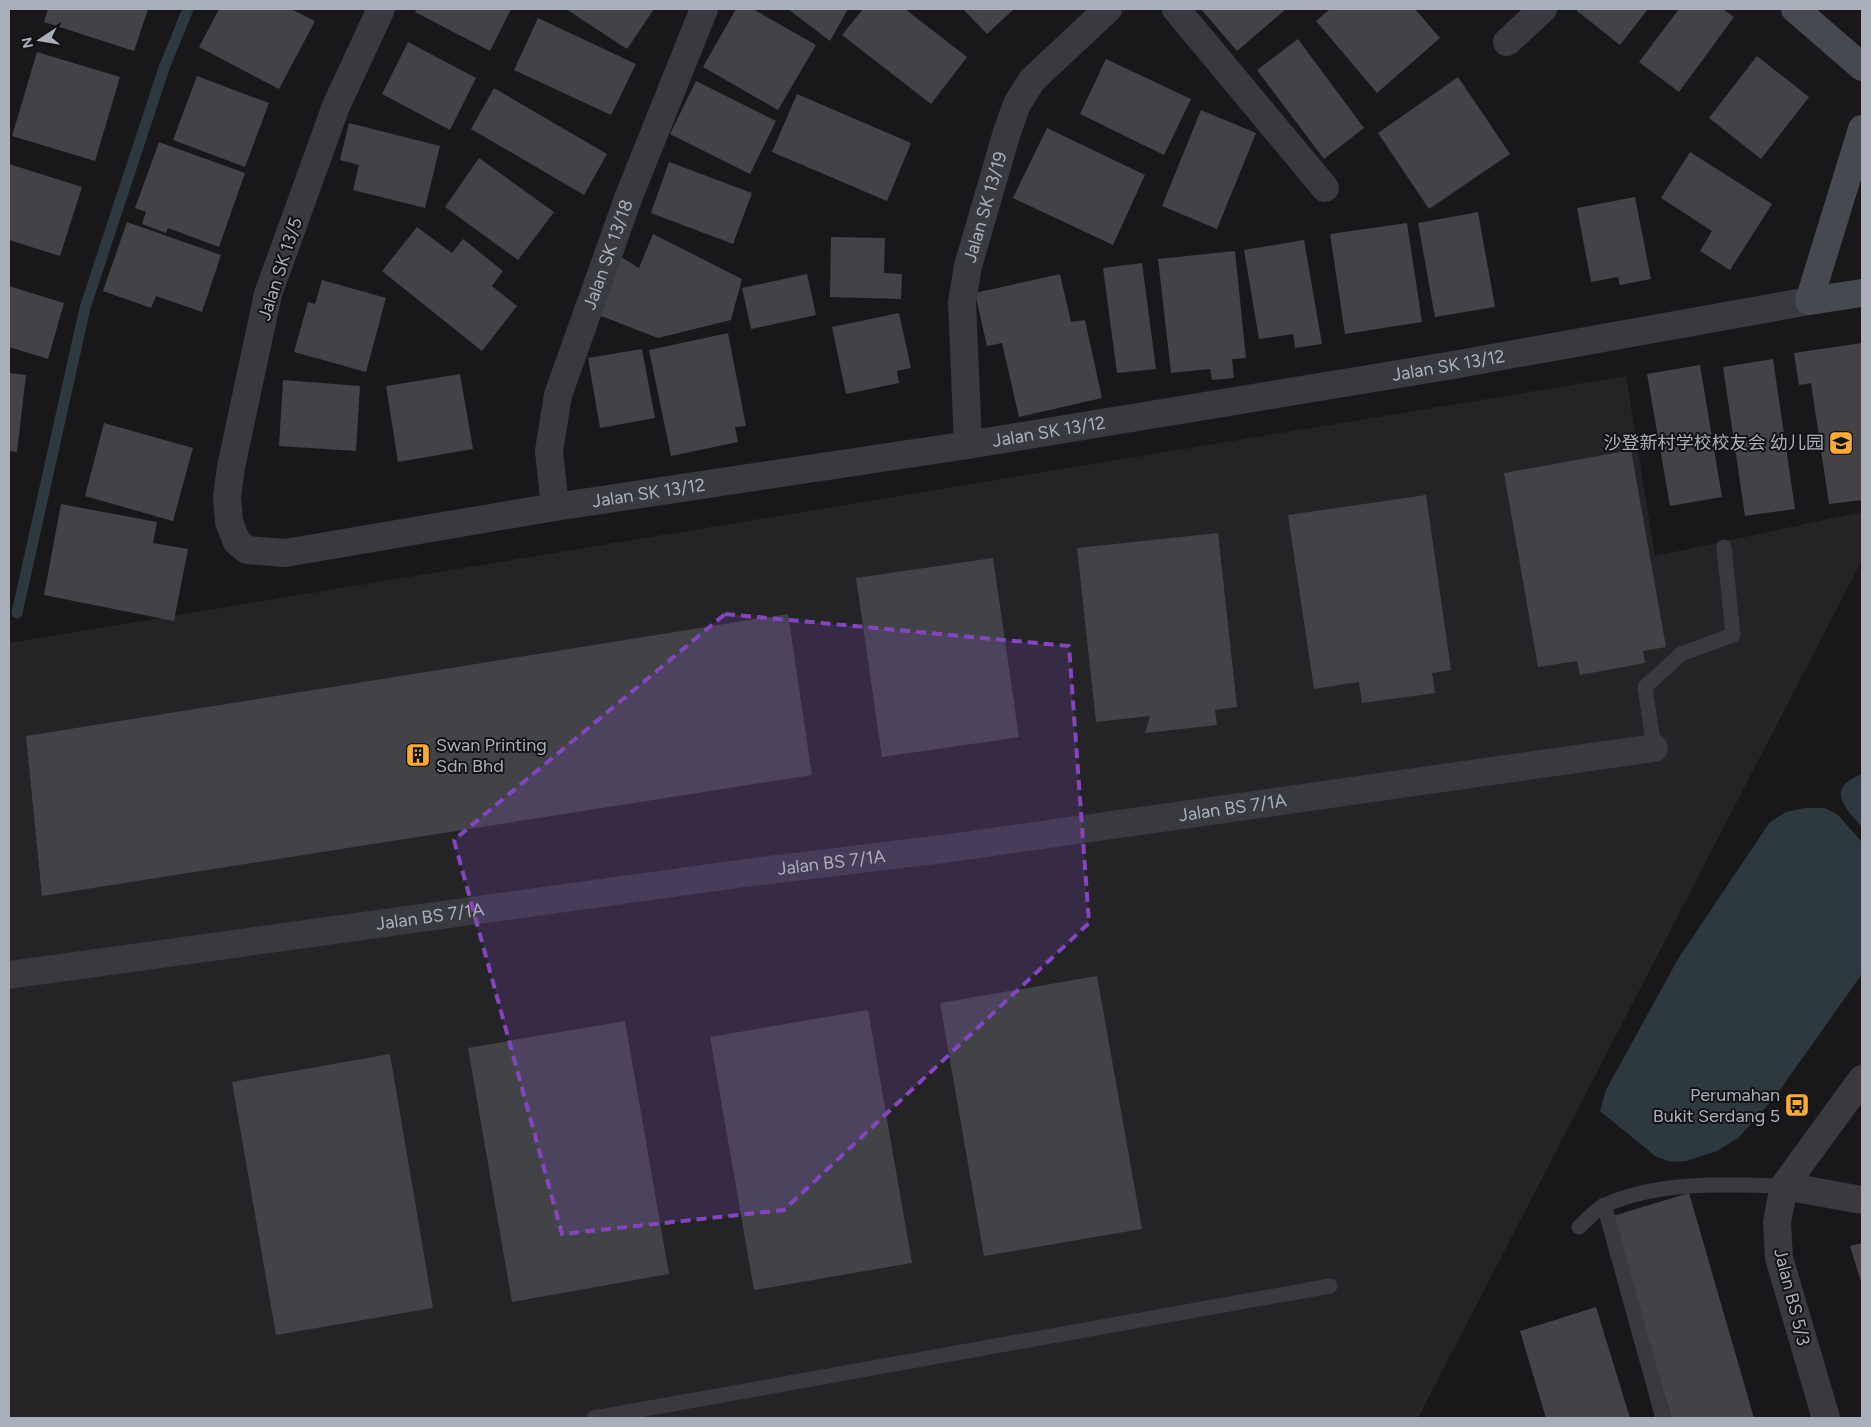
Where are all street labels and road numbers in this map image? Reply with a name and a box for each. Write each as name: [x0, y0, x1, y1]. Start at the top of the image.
street label: Jalan SK 13/19: [959, 149, 1012, 265]
street label: Jalan SK 13/18: [578, 197, 638, 313]
street label: Jalan SK 13/5: [253, 215, 307, 323]
street label: Jalan SK 13/12: [1390, 345, 1507, 386]
street label: Jalan SK 13/12: [991, 412, 1107, 452]
street label: Jalan SK 13/12: [590, 474, 707, 512]
street label: Jalan BS 7/1A: [1177, 789, 1288, 826]
street label: Jalan BS 7/1A: [776, 845, 887, 880]
street label: Jalan BS 7/1A: [375, 898, 485, 935]
street label: Jalan BS 5/3: [1769, 1246, 1815, 1348]

